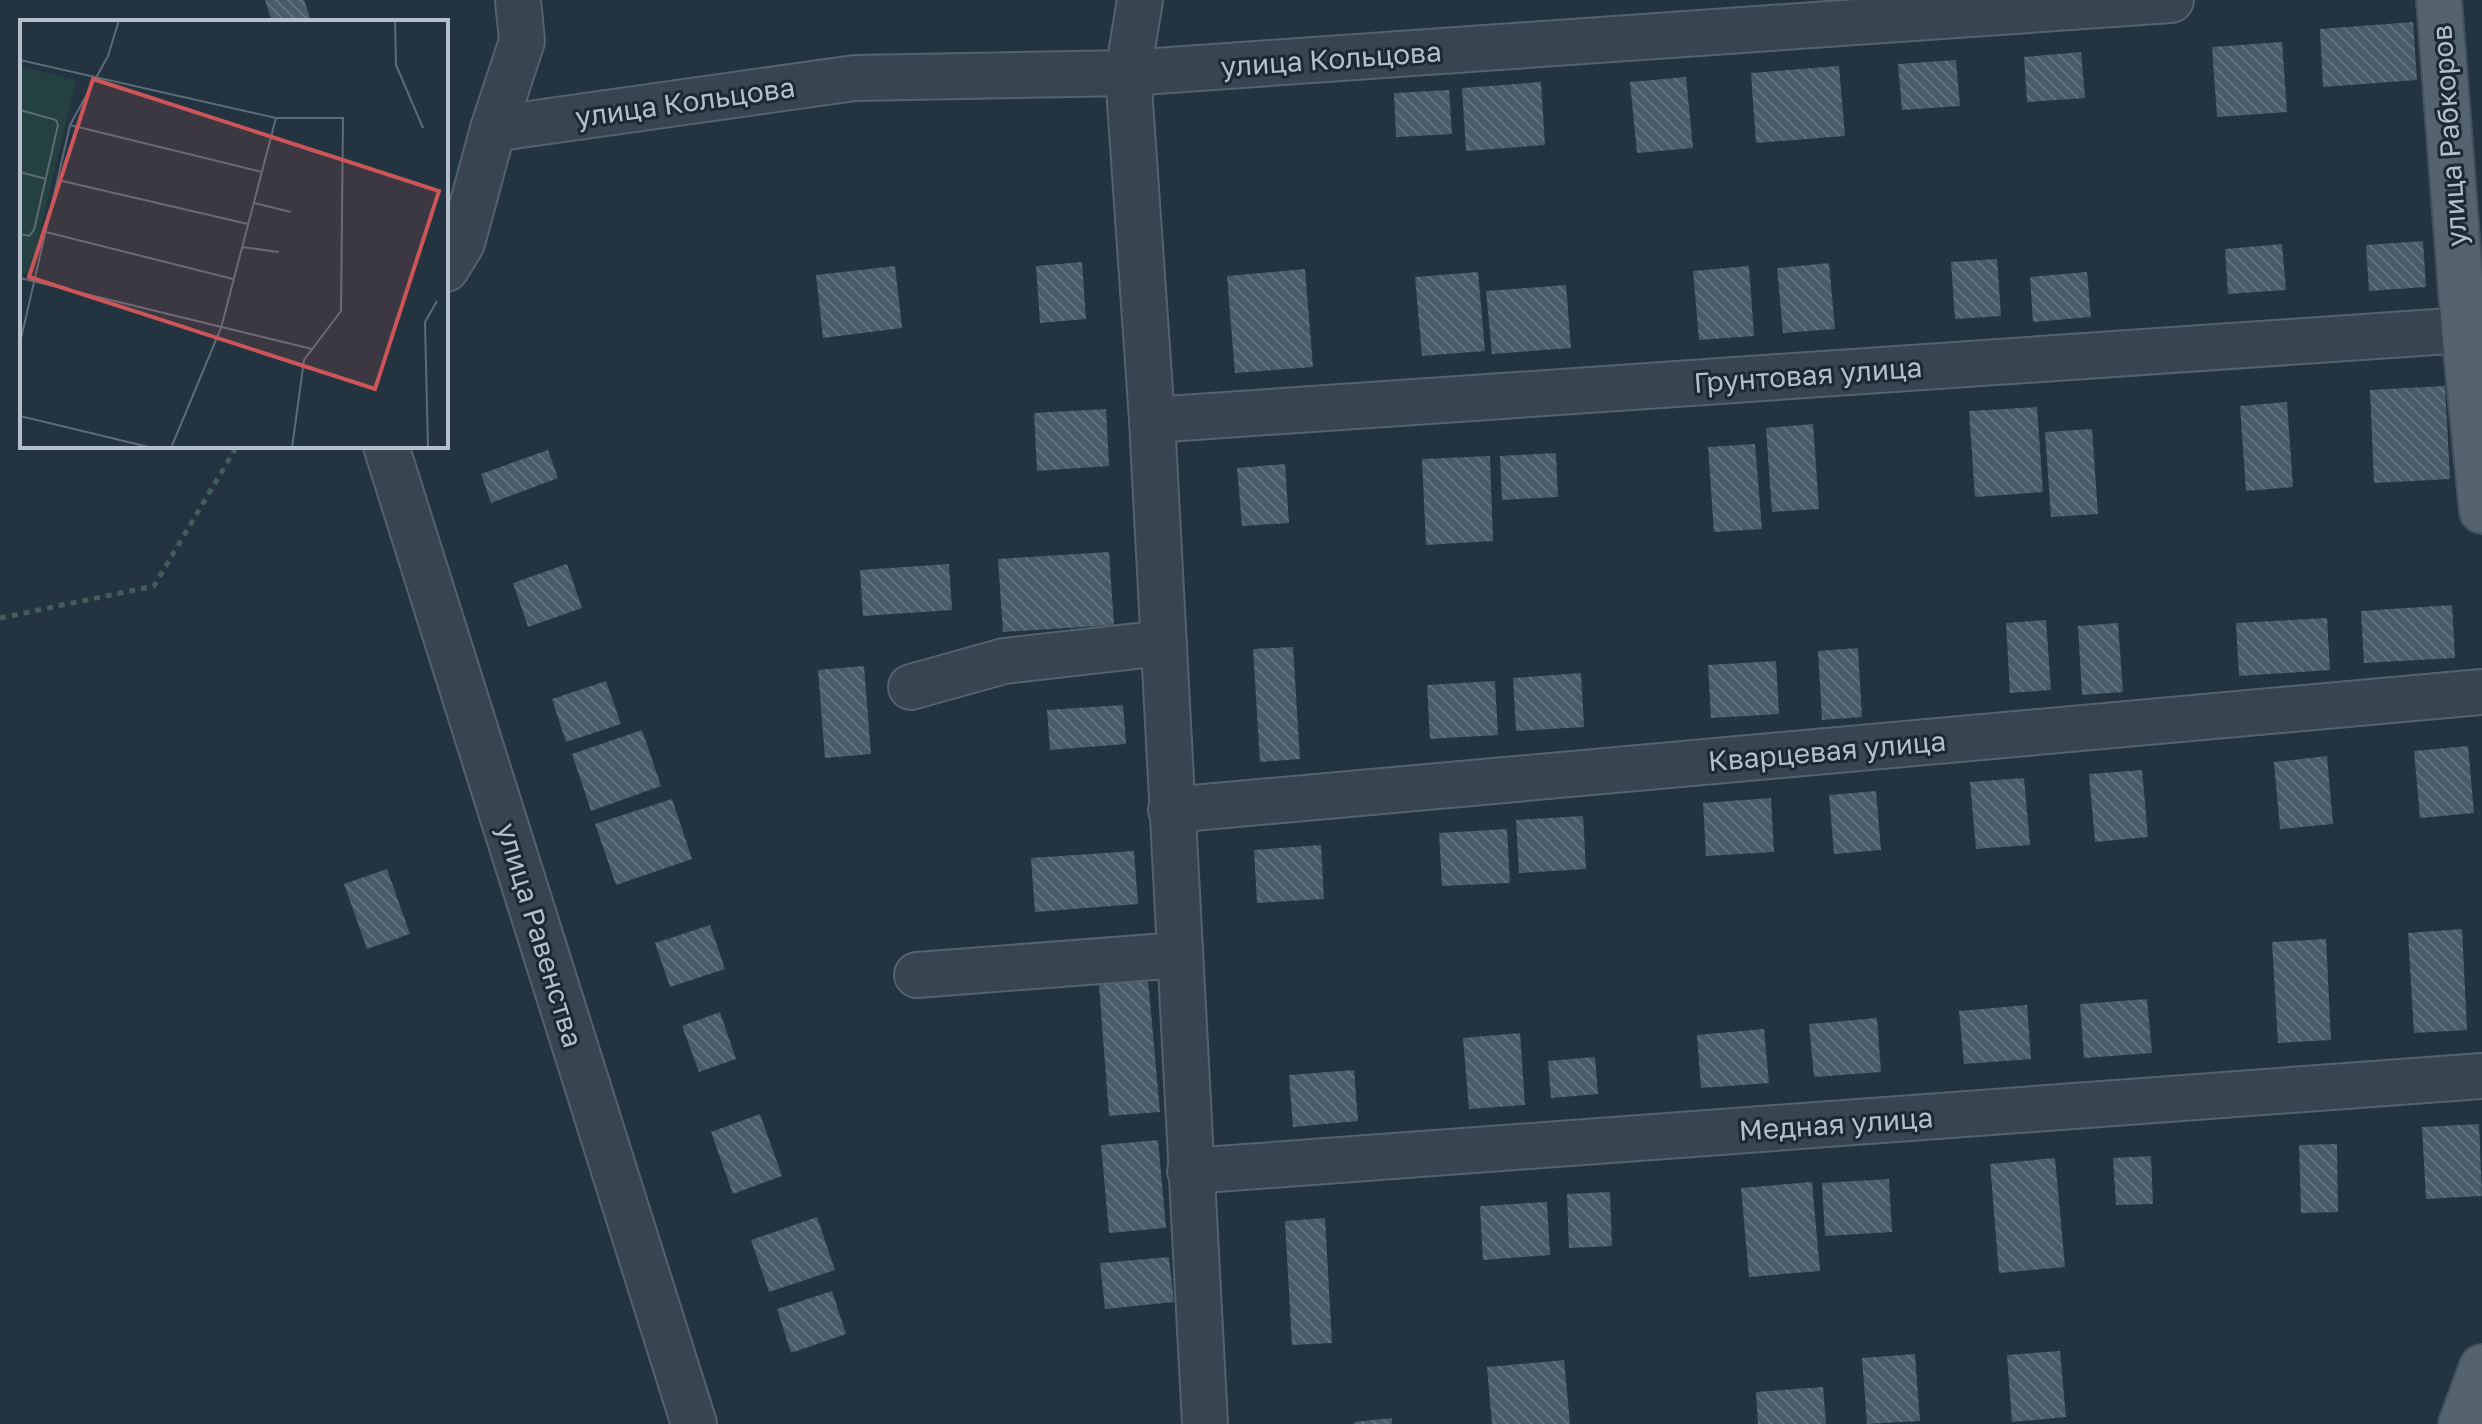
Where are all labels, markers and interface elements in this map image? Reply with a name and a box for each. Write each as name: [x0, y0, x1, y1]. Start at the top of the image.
inset map: [20, 20, 448, 448]
street label: улица Рабкоров: [2424, 24, 2473, 248]
street label: улица Кольцова: [1219, 34, 1443, 83]
street label: улица Кольцова: [573, 70, 797, 133]
street label: Грунтовая улица: [1693, 350, 1923, 399]
street label: Кварцевая улица: [1707, 724, 1947, 777]
street label: улица Равенства: [491, 819, 590, 1051]
street label: Медная улица: [1738, 1100, 1934, 1147]

